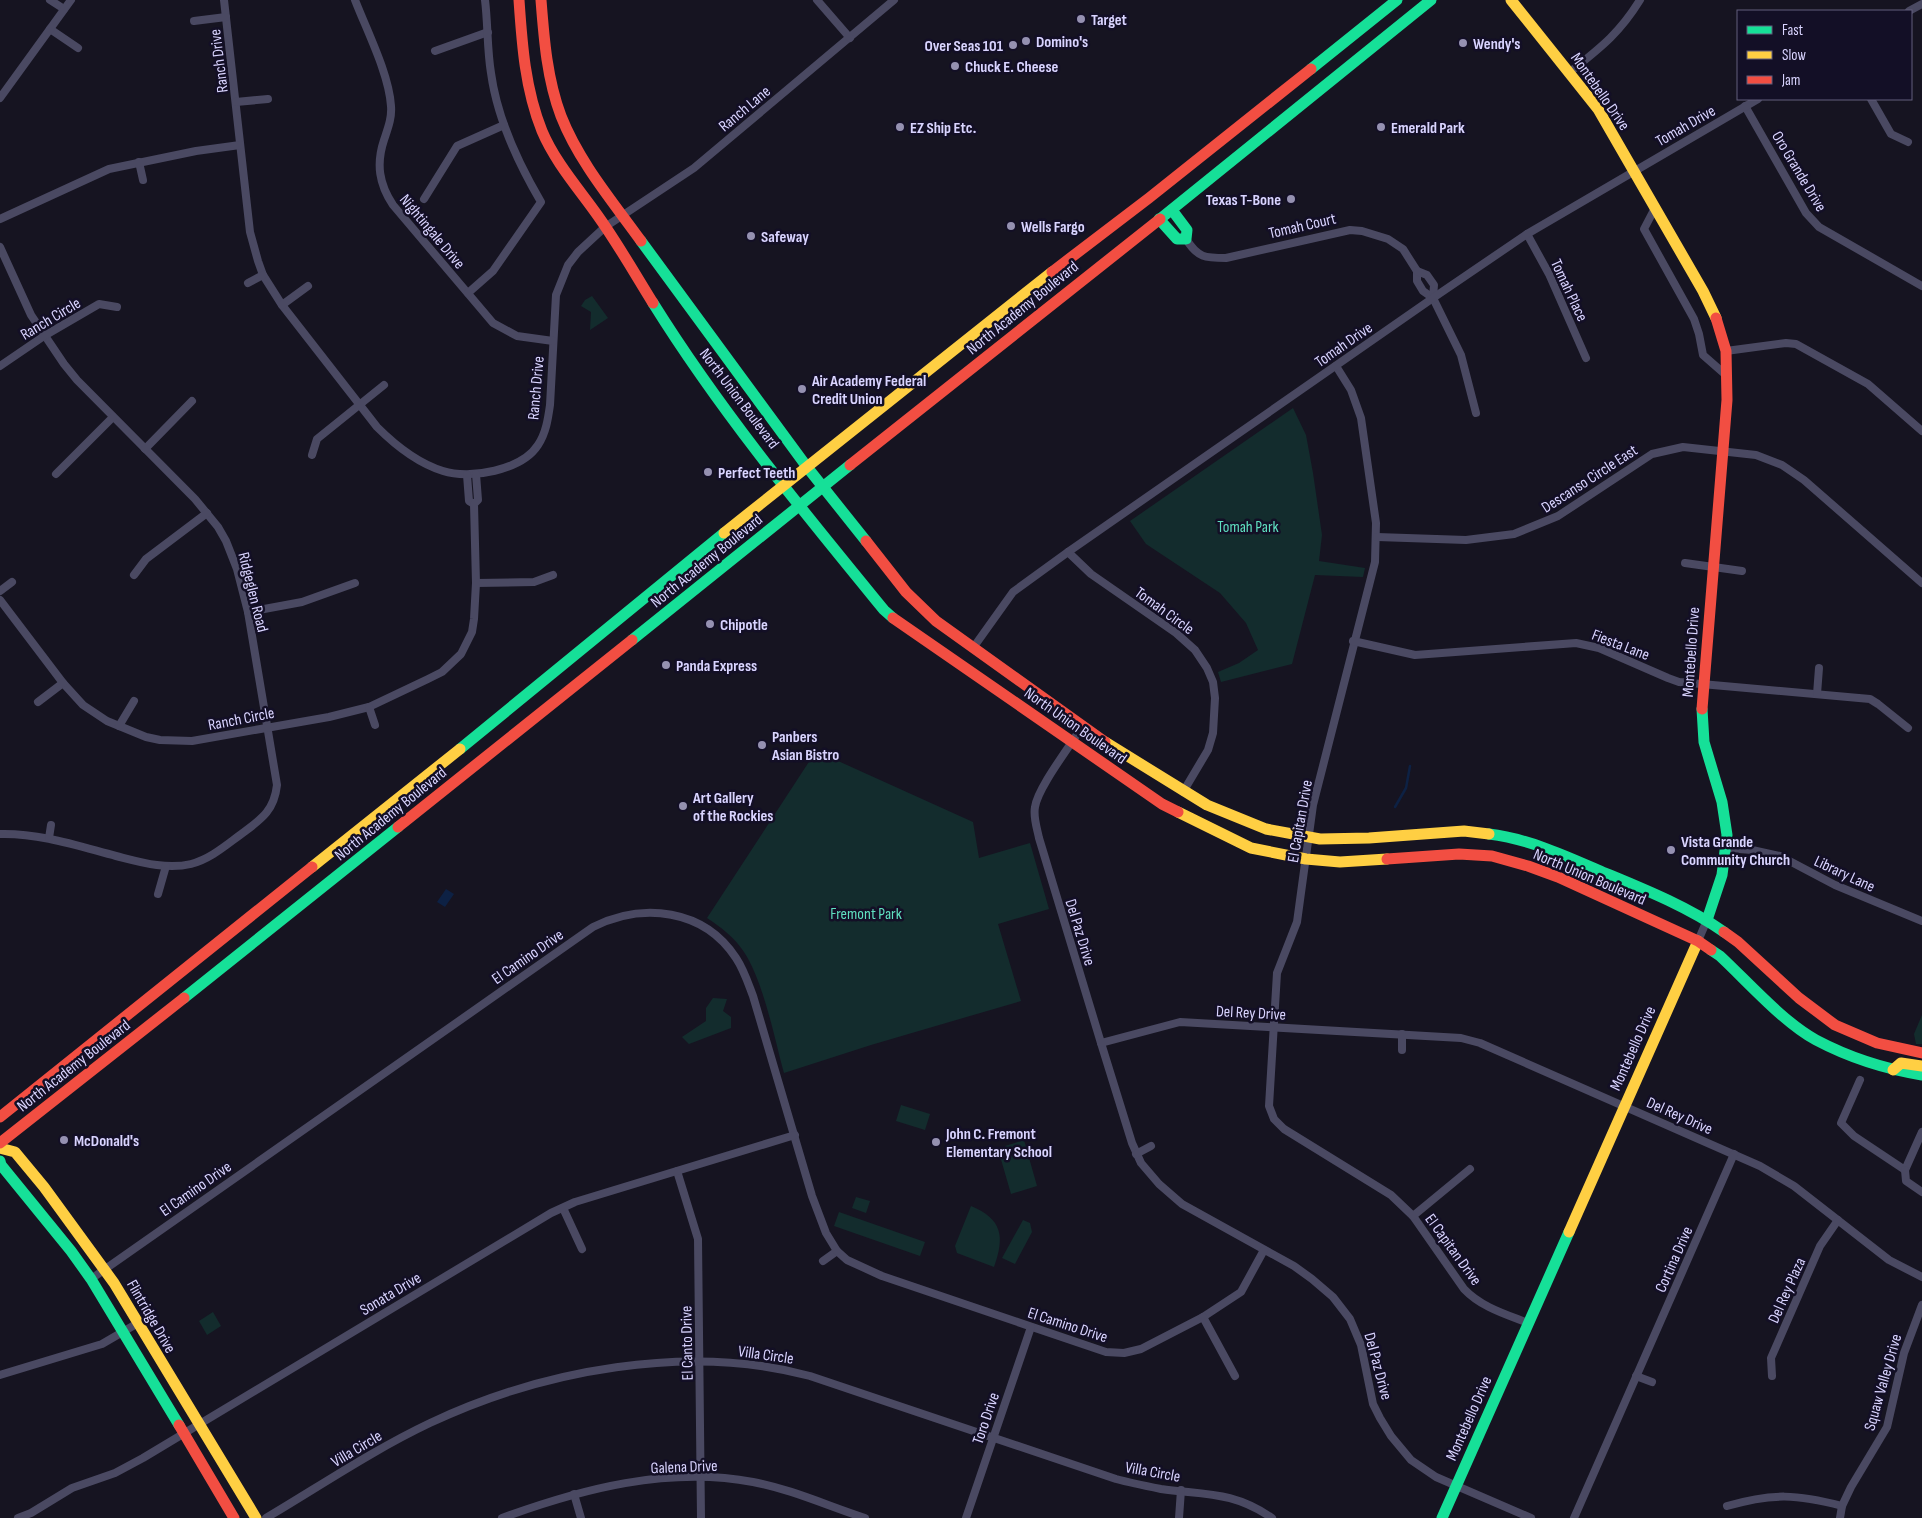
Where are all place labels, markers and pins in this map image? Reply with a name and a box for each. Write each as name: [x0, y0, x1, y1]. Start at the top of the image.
place label: Target: [1091, 11, 1127, 30]
marker: Target: [1075, 13, 1087, 25]
place label: Domino's: [1036, 33, 1088, 52]
marker: Domino's: [1020, 35, 1032, 47]
place label: Wendy's: [1473, 35, 1520, 54]
place label: Over Seas 101: [924, 37, 1004, 56]
marker: Wendy's: [1457, 37, 1469, 49]
marker: Over Seas 101: [1007, 39, 1019, 51]
place label: Chuck E. Cheese: [965, 58, 1059, 77]
marker: Chuck E. Cheese: [949, 60, 961, 72]
place label: EZ Ship Etc.: [910, 119, 976, 138]
place label: Emerald Park: [1391, 119, 1465, 138]
marker: EZ Ship Etc.: [894, 121, 906, 133]
marker: Emerald Park: [1375, 121, 1387, 133]
place label: Texas T-Bone: [1206, 191, 1281, 210]
marker: Texas T-Bone: [1285, 193, 1297, 205]
place label: Wells Fargo: [1021, 218, 1085, 237]
marker: Wells Fargo: [1005, 220, 1017, 232]
place label: Safeway: [761, 228, 809, 247]
marker: Safeway: [745, 230, 757, 242]
place label: Air Academy Federal Credit Union: [811, 372, 926, 409]
marker: Air Academy Federal Credit Union: [796, 383, 808, 395]
place label: Perfect Teeth: [718, 464, 795, 483]
marker: Perfect Teeth: [702, 466, 714, 478]
place label: Chipotle: [720, 616, 768, 635]
marker: Chipotle: [704, 618, 716, 630]
place label: Panda Express: [676, 657, 757, 676]
marker: Panda Express: [660, 659, 672, 671]
place label: Panbers Asian Bistro: [771, 728, 839, 765]
marker: Panbers Asian Bistro: [756, 739, 768, 751]
place label: Art Gallery of the Rockies: [692, 789, 773, 826]
marker: Art Gallery of the Rockies: [677, 800, 689, 812]
place label: Vista Grande Community Church: [1681, 833, 1790, 870]
marker: Vista Grande Community Church: [1665, 844, 1677, 856]
place label: John C. Fremont Elementary School: [945, 1125, 1052, 1162]
place label: McDonald's: [74, 1132, 139, 1151]
marker: McDonald's: [58, 1134, 70, 1146]
marker: John C. Fremont Elementary School: [930, 1136, 942, 1148]

